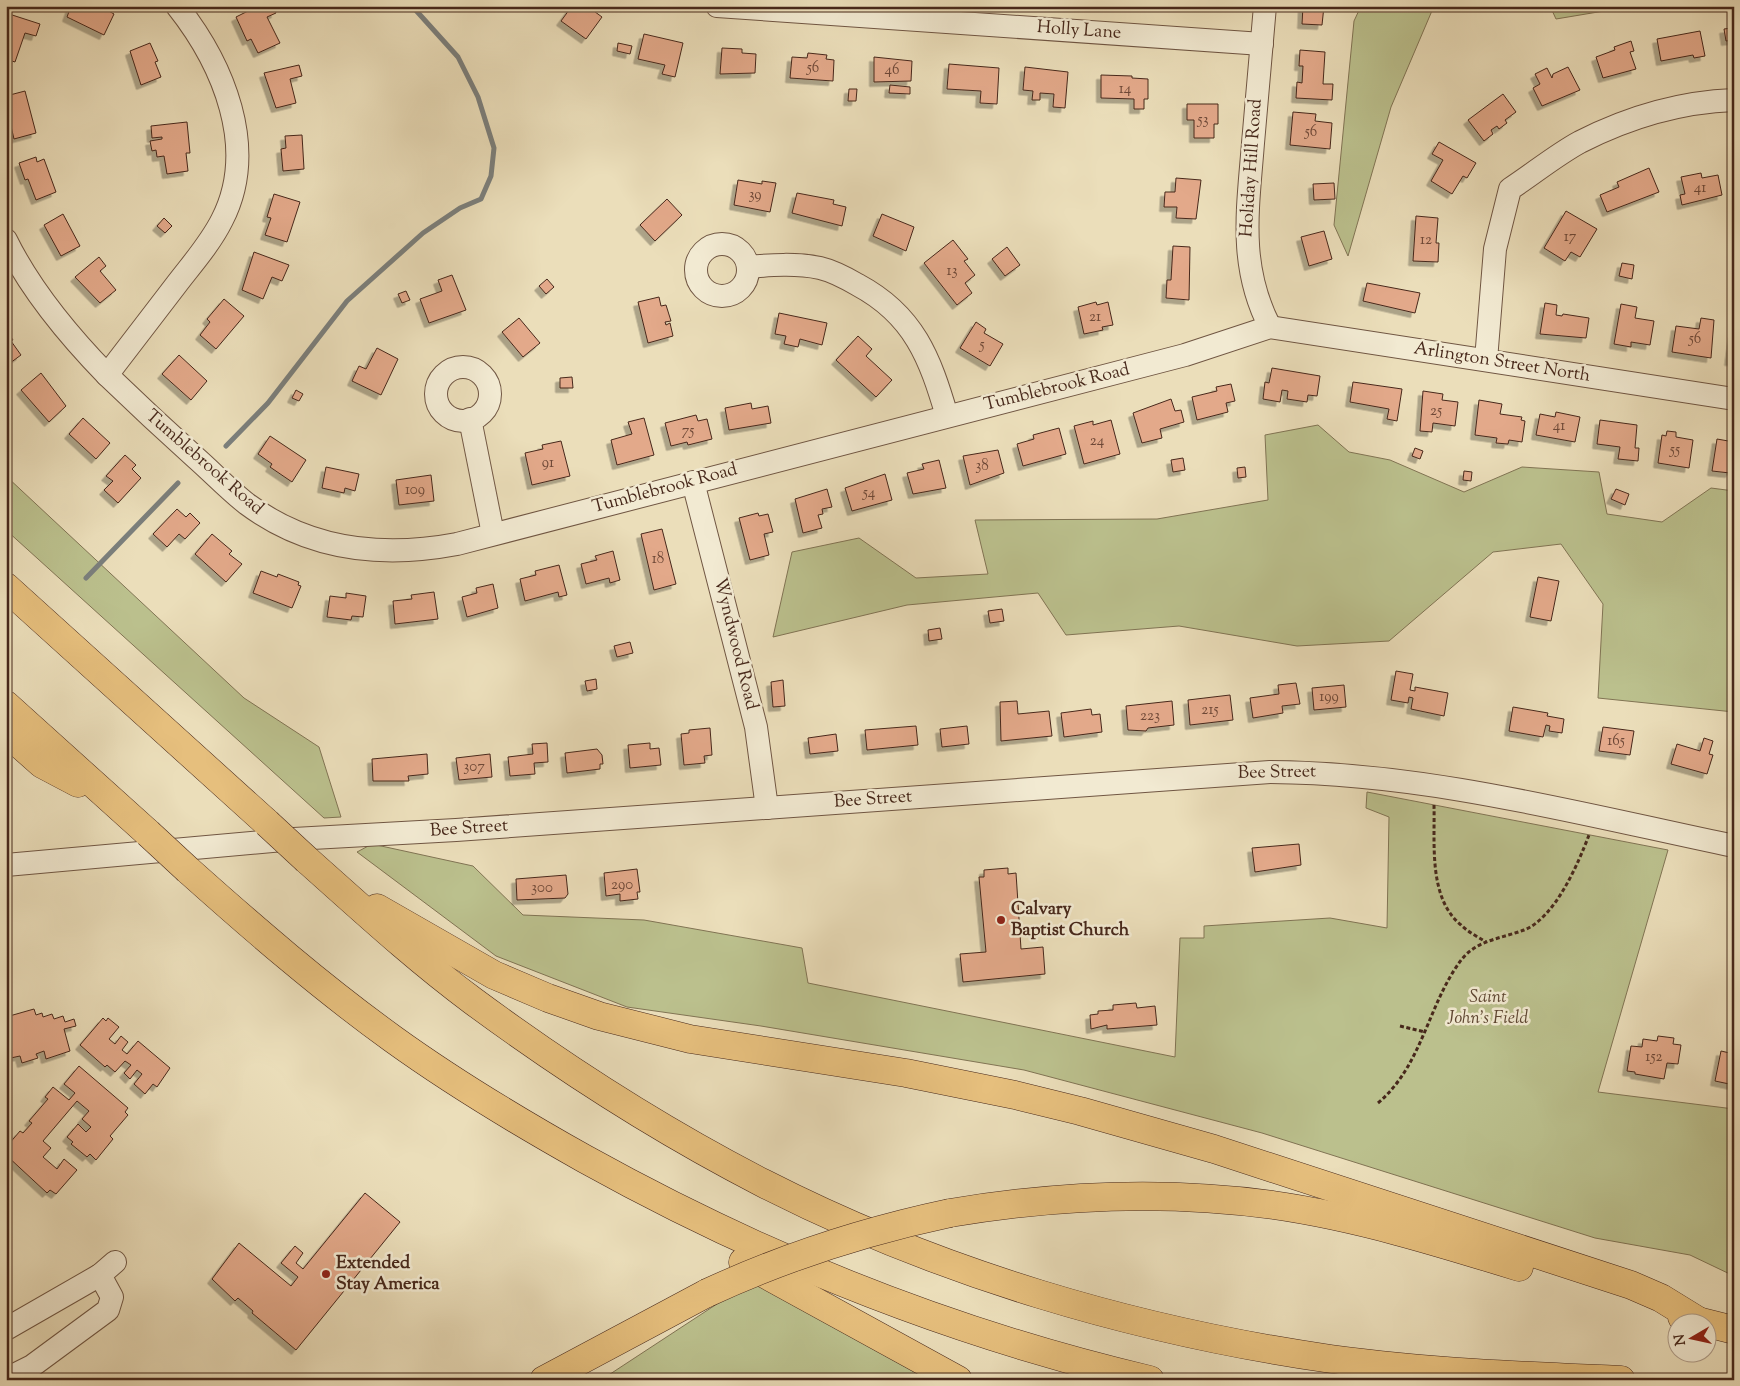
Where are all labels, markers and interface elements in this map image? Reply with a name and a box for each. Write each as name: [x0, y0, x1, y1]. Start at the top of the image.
street label: Holly Lane: [1036, 15, 1122, 47]
house number: 56: [806, 58, 819, 79]
house number: 46: [885, 60, 899, 81]
house number: 14: [1119, 79, 1132, 100]
street label: Holiday Hill Road: [1234, 98, 1270, 238]
house number: 53: [1196, 110, 1209, 131]
house number: 56: [1304, 122, 1317, 143]
house number: 41: [1694, 178, 1706, 199]
house number: 39: [748, 185, 762, 206]
house number: 17: [1564, 227, 1577, 248]
house number: 12: [1420, 230, 1432, 251]
house number: 13: [946, 261, 958, 282]
house number: 21: [1089, 307, 1101, 328]
house number: 56: [1688, 329, 1701, 350]
house number: 5: [978, 335, 985, 356]
street label: Arlington Street North: [1412, 336, 1593, 390]
street label: Tumblebrook Road: [981, 357, 1133, 419]
house number: 25: [1430, 401, 1442, 422]
street label: Tumblebrook Road: [139, 404, 269, 522]
house number: 41: [1553, 416, 1565, 437]
house number: 75: [682, 421, 694, 442]
house number: 24: [1090, 431, 1105, 452]
house number: 55: [1669, 440, 1680, 461]
house number: 91: [542, 453, 554, 474]
house number: 38: [975, 456, 989, 477]
street label: Tumblebrook Road: [590, 457, 740, 521]
house number: 109: [405, 480, 425, 501]
house number: 54: [862, 483, 876, 504]
house number: 18: [652, 549, 664, 570]
street label: Wyndwood Road: [706, 575, 764, 713]
house number: 199: [1319, 687, 1339, 708]
house number: 215: [1201, 700, 1219, 721]
house number: 223: [1140, 706, 1160, 727]
house number: 165: [1607, 731, 1625, 752]
house number: 307: [463, 757, 485, 778]
street label: Bee Street: [1238, 759, 1316, 787]
street label: Bee Street: [833, 784, 913, 816]
street label: Bee Street: [429, 813, 509, 845]
house number: 290: [611, 875, 633, 896]
house number: 300: [531, 878, 553, 899]
place label: Calvary Baptist Church: [1011, 897, 1130, 944]
marker: Calvary Baptist Church: [995, 914, 1007, 926]
park label: Saint John's Field: [1447, 985, 1528, 1032]
house number: 152: [1645, 1047, 1663, 1068]
place label: Extended Stay America: [336, 1251, 440, 1298]
marker: Extended Stay America: [320, 1268, 332, 1280]
north arrow: [1668, 1314, 1718, 1364]
text: N: [1670, 1333, 1692, 1347]

